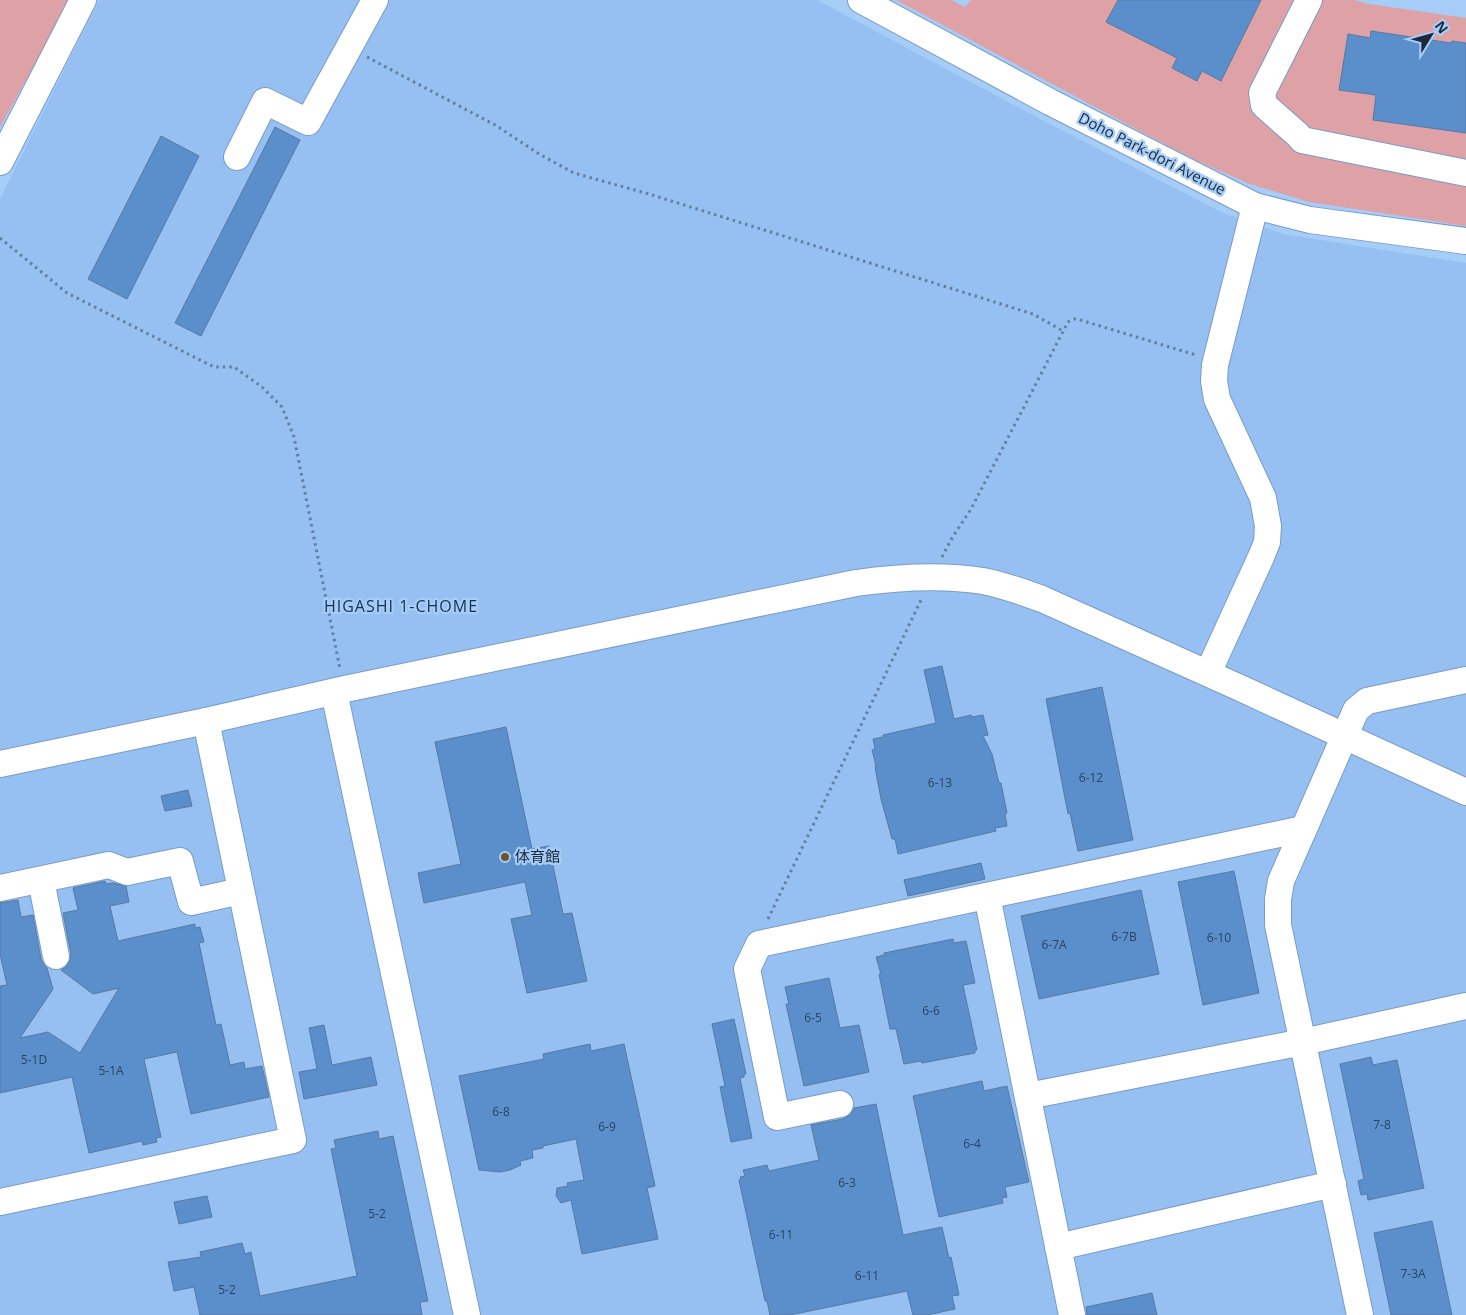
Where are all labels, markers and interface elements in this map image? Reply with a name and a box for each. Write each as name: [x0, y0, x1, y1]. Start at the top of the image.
north arrow: [1406, 10, 1456, 60]
text: N: [1431, 17, 1453, 37]
street label: Doho Park-dori Avenue: [1076, 107, 1229, 199]
district label: HIGASHI 1-CHOME: [324, 595, 478, 617]
house number: 6-12: [1079, 769, 1103, 786]
house number: 6-13: [928, 774, 952, 791]
place label: 体育館: [515, 846, 560, 866]
marker: 体育館: [499, 851, 511, 863]
house number: 6-7B: [1111, 928, 1137, 945]
house number: 6-10: [1207, 929, 1231, 946]
house number: 6-7A: [1041, 936, 1067, 953]
house number: 6-6: [922, 1002, 940, 1019]
house number: 6-5: [804, 1009, 822, 1026]
house number: 5-1D: [21, 1051, 47, 1068]
house number: 5-1A: [98, 1062, 124, 1079]
house number: 6-8: [492, 1103, 510, 1120]
house number: 7-8: [1373, 1116, 1391, 1133]
house number: 6-9: [598, 1118, 616, 1135]
house number: 6-4: [963, 1135, 981, 1152]
house number: 6-3: [838, 1174, 856, 1191]
house number: 5-2: [368, 1205, 386, 1222]
house number: 6-11: [769, 1226, 793, 1243]
house number: 7-3A: [1400, 1265, 1426, 1282]
house number: 6-11: [855, 1267, 879, 1284]
house number: 5-2: [218, 1281, 236, 1298]

